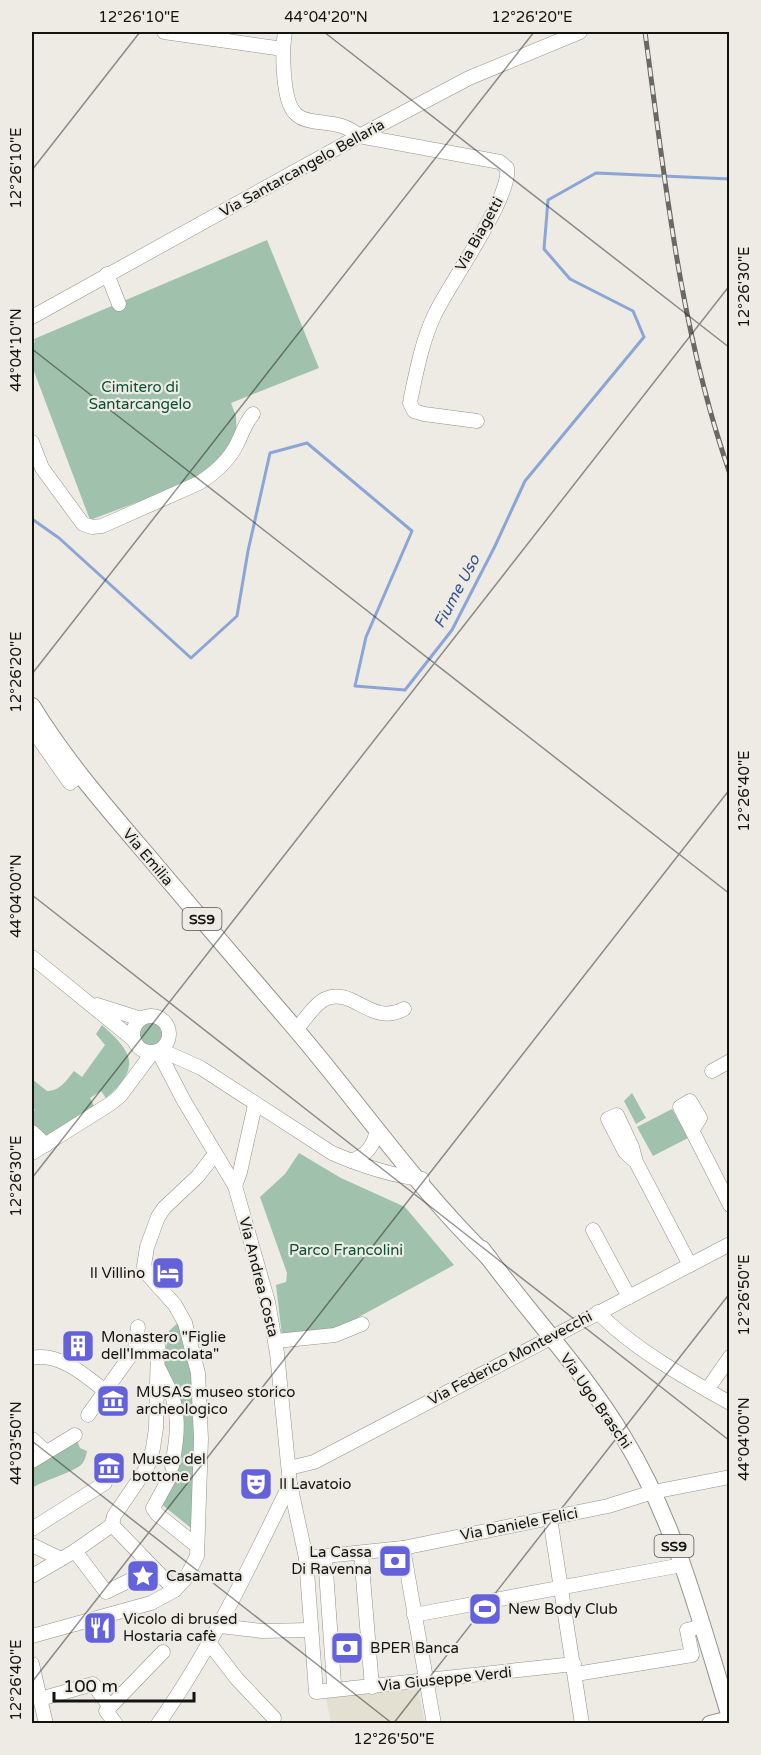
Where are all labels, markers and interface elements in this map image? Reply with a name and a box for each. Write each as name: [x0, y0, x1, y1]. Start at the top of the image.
text: 12°26'10"E: [98, 8, 180, 26]
text: 44°04'20"N: [284, 8, 368, 26]
text: 12°26'20"E: [491, 8, 573, 26]
street label: Via Santarcangelo Bellaria: [217, 115, 387, 221]
text: 12°26'10"E: [7, 127, 25, 209]
street label: Via Biagetti: [451, 194, 507, 274]
text: 12°26'30"E: [735, 246, 753, 328]
text: 44°04'10"N: [7, 308, 25, 392]
park label: Cimitero di Santarcangelo: [89, 378, 191, 413]
water label: Fiume Uso: [429, 550, 485, 632]
text: 12°26'20"E: [7, 631, 25, 713]
text: 12°26'40"E: [735, 750, 753, 832]
street label: Via Emilia: [119, 825, 177, 889]
text: 44°04'00"N: [7, 854, 25, 938]
road number: SS9: [182, 908, 222, 930]
text: 12°26'30"E: [7, 1135, 25, 1217]
street label: Via Andrea Costa: [235, 1215, 283, 1339]
park label: Parco Francolini: [289, 1241, 403, 1259]
text: 12°26'50"E: [735, 1254, 753, 1336]
hotel icon: Il Villino: [150, 1255, 186, 1291]
place label: Il Villino: [90, 1264, 145, 1282]
street label: Via Federico Montevecchi: [425, 1307, 595, 1409]
building icon: Monastero "Figlie dell'Immacolata": [60, 1328, 96, 1364]
place label: Monastero "Figlie dell'Immacolata": [101, 1328, 226, 1363]
street label: Via Ugo Braschi: [556, 1350, 636, 1452]
museum icon: MUSAS museo storico archeologico: [95, 1383, 131, 1419]
place label: MUSAS museo storico archeologico: [136, 1383, 295, 1418]
text: 44°04'00"N: [735, 1397, 753, 1481]
text: 44°03'50"N: [7, 1401, 25, 1485]
museum icon: Museo del bottone: [91, 1450, 127, 1486]
place label: Museo del bottone: [132, 1450, 206, 1485]
theatre icon: Il Lavatoio: [238, 1466, 274, 1502]
place label: Il Lavatoio: [279, 1475, 351, 1493]
street label: Via Daniele Felici: [459, 1504, 579, 1544]
road number: SS9: [654, 1535, 694, 1557]
place label: La Cassa Di Ravenna: [291, 1543, 372, 1578]
bank icon: La Cassa Di Ravenna: [377, 1543, 413, 1579]
place icon: Casamatta: [125, 1558, 161, 1594]
place label: Casamatta: [166, 1567, 242, 1585]
sports icon: New Body Club: [467, 1591, 503, 1627]
place label: New Body Club: [508, 1600, 618, 1618]
restaurant icon: Vicolo di brused Hostaria cafè: [82, 1610, 118, 1646]
place label: Vicolo di brused Hostaria cafè: [123, 1610, 237, 1645]
bank icon: BPER Banca: [329, 1630, 365, 1666]
text: 12°26'40"E: [7, 1639, 25, 1721]
place label: BPER Banca: [370, 1639, 459, 1657]
street label: Via Giuseppe Verdi: [377, 1663, 513, 1695]
scale bar: [54, 1665, 194, 1703]
text: 100 m: [63, 1675, 118, 1697]
text: 12°26'50"E: [353, 1730, 435, 1748]

